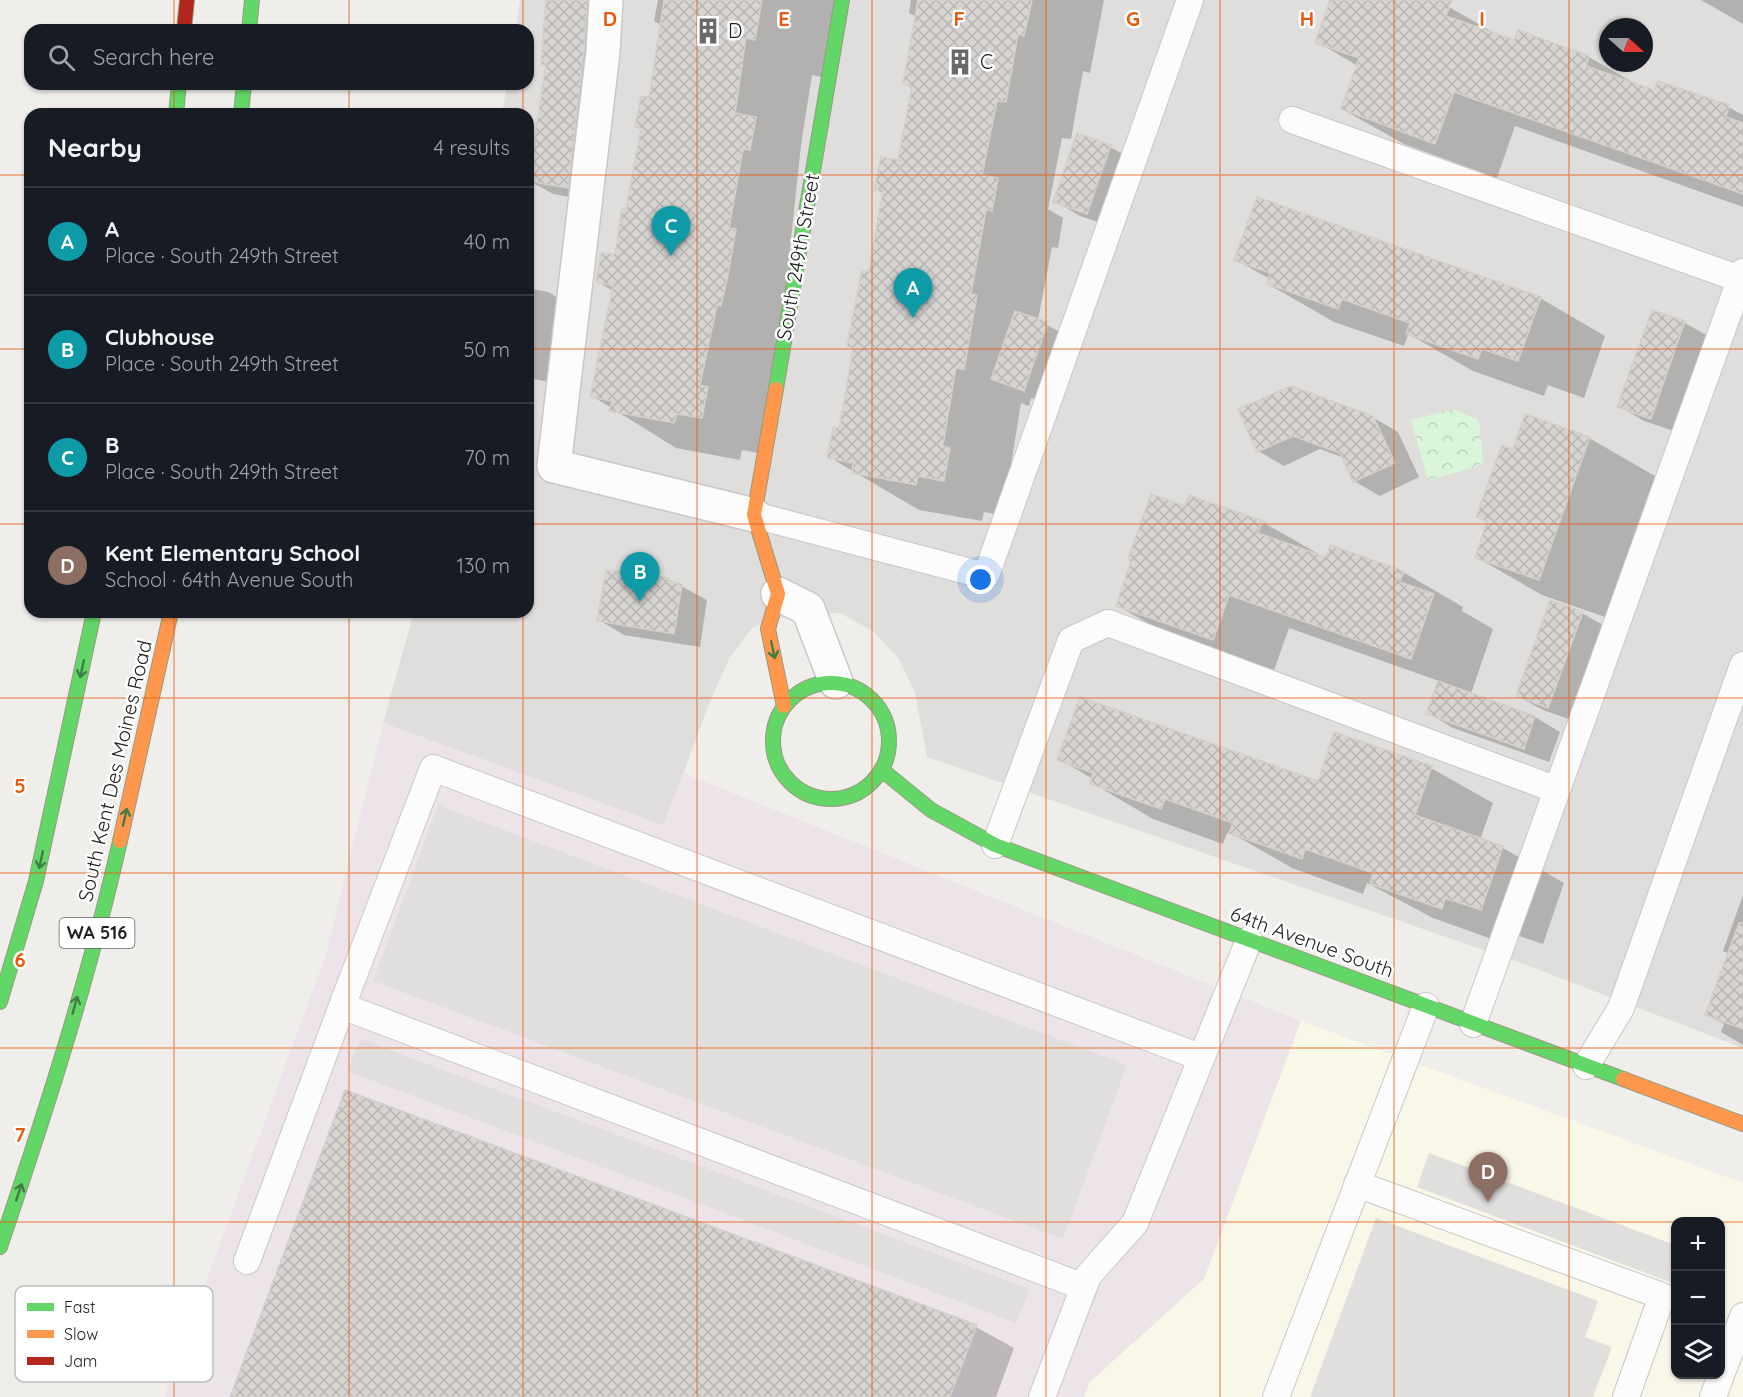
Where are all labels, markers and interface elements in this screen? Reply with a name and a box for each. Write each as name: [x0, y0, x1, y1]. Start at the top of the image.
text: D: [603, 6, 617, 31]
text: E: [778, 6, 790, 31]
text: F: [953, 6, 965, 31]
text: G: [1126, 6, 1140, 31]
text: H: [1300, 6, 1314, 31]
text: I: [1479, 6, 1485, 31]
building icon: D: [693, 16, 723, 46]
place label: D: [728, 18, 742, 43]
north arrow: [1599, 18, 1653, 72]
search box: [24, 24, 534, 90]
icon: search: [45, 41, 78, 74]
text: Search here: [93, 43, 214, 71]
building icon: C: [945, 47, 975, 77]
place label: C: [980, 49, 993, 74]
text: Nearby: [48, 131, 142, 164]
text: 4 results: [434, 135, 510, 160]
street label: South 249th Street: [771, 171, 824, 342]
pin: C: [652, 206, 690, 256]
text: A: [105, 215, 119, 243]
text: A: [61, 229, 74, 254]
text: 40 m: [464, 229, 510, 254]
text: Place · South 249th Street: [105, 243, 339, 268]
pin: A: [894, 268, 932, 318]
text: Clubhouse: [105, 323, 214, 351]
text: B: [61, 337, 74, 362]
text: 50 m: [464, 337, 510, 362]
text: Place · South 249th Street: [105, 351, 339, 376]
text: B: [105, 431, 119, 459]
text: C: [61, 445, 74, 470]
text: 70 m: [464, 445, 510, 470]
text: Place · South 249th Street: [105, 459, 339, 484]
text: Kent Elementary School: [105, 539, 360, 567]
pin: B: [620, 552, 660, 602]
text: D: [60, 553, 75, 578]
text: 130 m: [457, 553, 510, 578]
your location: [966, 565, 995, 594]
text: School · 64th Avenue South: [105, 567, 353, 592]
street label: South Kent Des Moines Road: [72, 638, 157, 904]
one-way arrow: [767, 640, 779, 659]
one-way arrow: [76, 659, 87, 678]
text: 5: [14, 773, 26, 798]
one-way arrow: [120, 808, 132, 827]
one-way arrow: [34, 850, 46, 869]
street label: 64th Avenue South: [1227, 900, 1397, 983]
road number: WA 516: [60, 918, 134, 948]
text: 6: [14, 947, 26, 972]
one-way arrow: [70, 996, 81, 1015]
text: 7: [15, 1122, 26, 1147]
pin: D: [1468, 1152, 1508, 1202]
one-way arrow: [14, 1183, 25, 1202]
map controls: [1671, 1217, 1725, 1379]
button: +: [1671, 1217, 1725, 1271]
button: −: [1671, 1271, 1725, 1325]
legend: [15, 1286, 213, 1382]
text: Fast: [64, 1297, 95, 1317]
text: Slow: [64, 1324, 98, 1344]
button: layers: [1671, 1325, 1725, 1379]
text: Jam: [64, 1351, 97, 1371]

